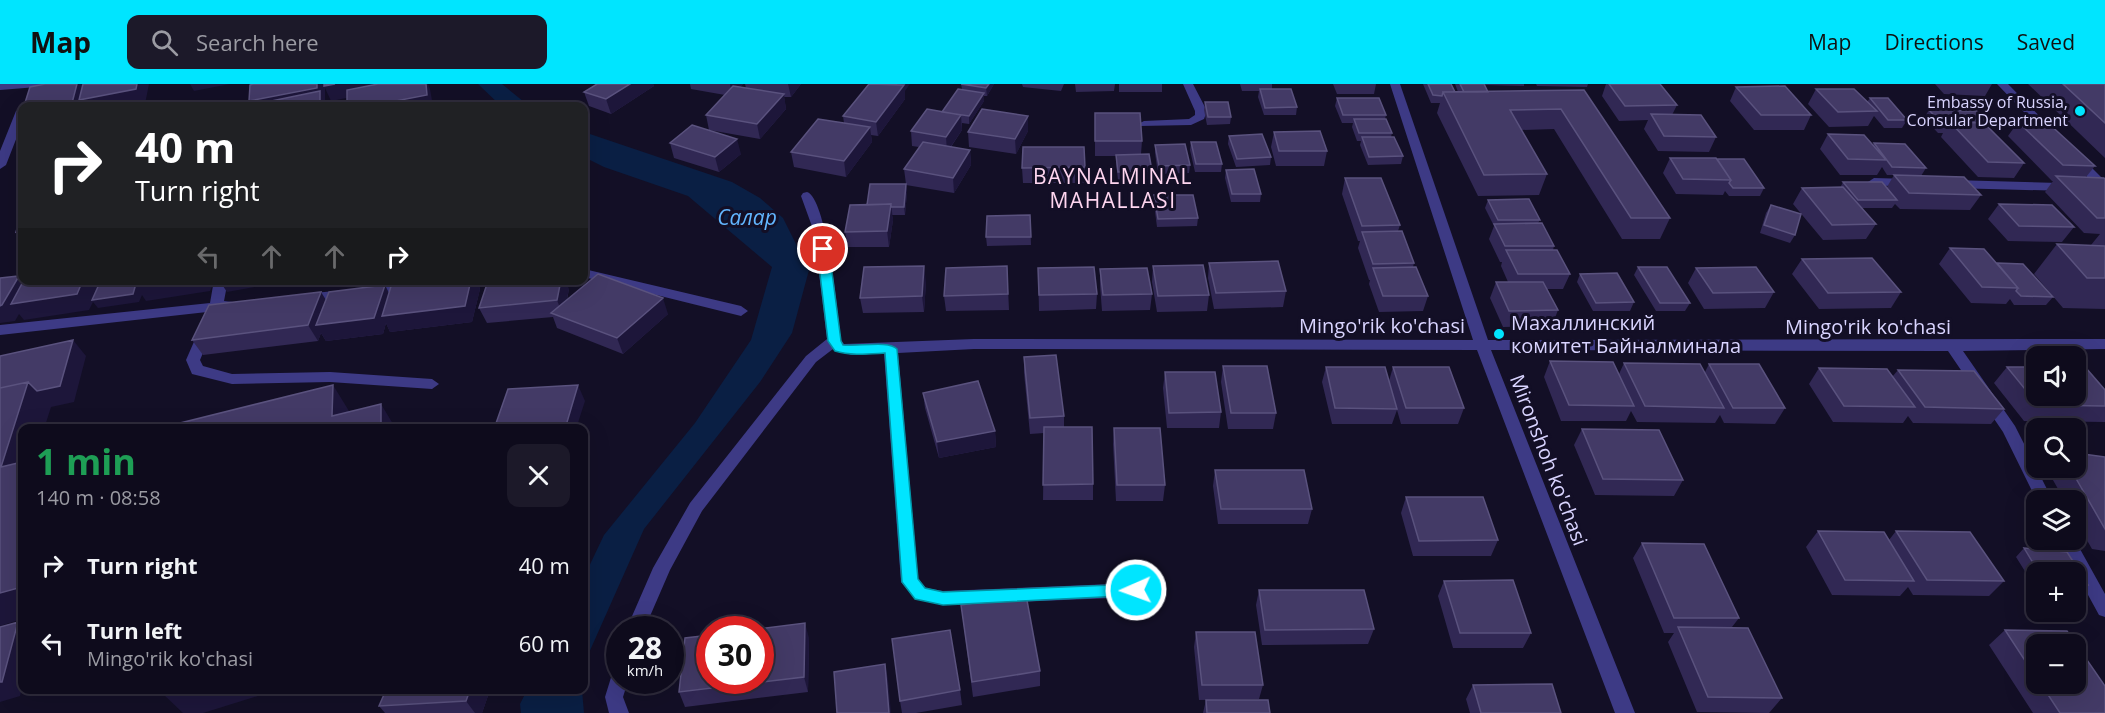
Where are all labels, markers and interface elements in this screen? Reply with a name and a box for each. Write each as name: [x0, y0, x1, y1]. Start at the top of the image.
search box: [127, 15, 547, 69]
text: Map: [30, 23, 91, 61]
icon: search: [148, 26, 181, 59]
text: Search here: [196, 27, 319, 57]
text: Map: [1808, 28, 1851, 56]
text: Directions: [1884, 28, 1984, 56]
text: Saved: [2017, 28, 2075, 56]
place label: Embassy of Russia, Consular Department: [1907, 91, 2068, 131]
marker: Embassy of Russia, Consular Department: [2073, 104, 2087, 118]
text: 40 m: [135, 118, 235, 175]
icon: right: [36, 126, 114, 204]
district label: BAYNALMINAL MAHALLASI: [1033, 162, 1193, 214]
text: Turn right: [135, 172, 260, 209]
water label: Салар: [717, 203, 777, 231]
pin: [797, 223, 848, 274]
icon: arrive: [806, 232, 839, 265]
icon: left: [192, 240, 225, 273]
icon: ahead: [255, 240, 288, 273]
icon: ahead: [318, 240, 351, 273]
icon: right: [381, 240, 414, 273]
place label: Махаллинский комитет Байналминала: [1511, 309, 1741, 359]
street label: Mingo'rik ko'chasi: [1299, 312, 1465, 339]
street label: Mingo'rik ko'chasi: [1785, 313, 1951, 340]
marker: Махаллинский комитет Байналминала: [1492, 327, 1506, 341]
map controls: [2026, 346, 2086, 694]
button: sound: [2026, 346, 2086, 406]
street label: Mironshoh ko'chasi: [1504, 371, 1594, 549]
button: search: [2026, 418, 2086, 478]
text: 1 min: [36, 437, 136, 486]
button: close: [507, 444, 570, 507]
text: 140 m · 08:58: [36, 484, 161, 511]
button: layers: [2026, 490, 2086, 550]
icon: right: [36, 549, 69, 582]
text: Turn right: [87, 550, 198, 580]
text: 40 m: [519, 550, 570, 580]
position arrow: [1104, 558, 1168, 622]
button: +: [2026, 562, 2086, 622]
text: Turn left: [87, 615, 182, 645]
speed limit sign: 30: [696, 616, 774, 694]
icon: left: [36, 627, 69, 660]
text: 28: [628, 627, 662, 668]
text: 60 m: [519, 628, 570, 658]
button: −: [2026, 634, 2086, 694]
text: Mingo'rik ko'chasi: [87, 645, 253, 672]
text: km/h: [627, 660, 663, 680]

